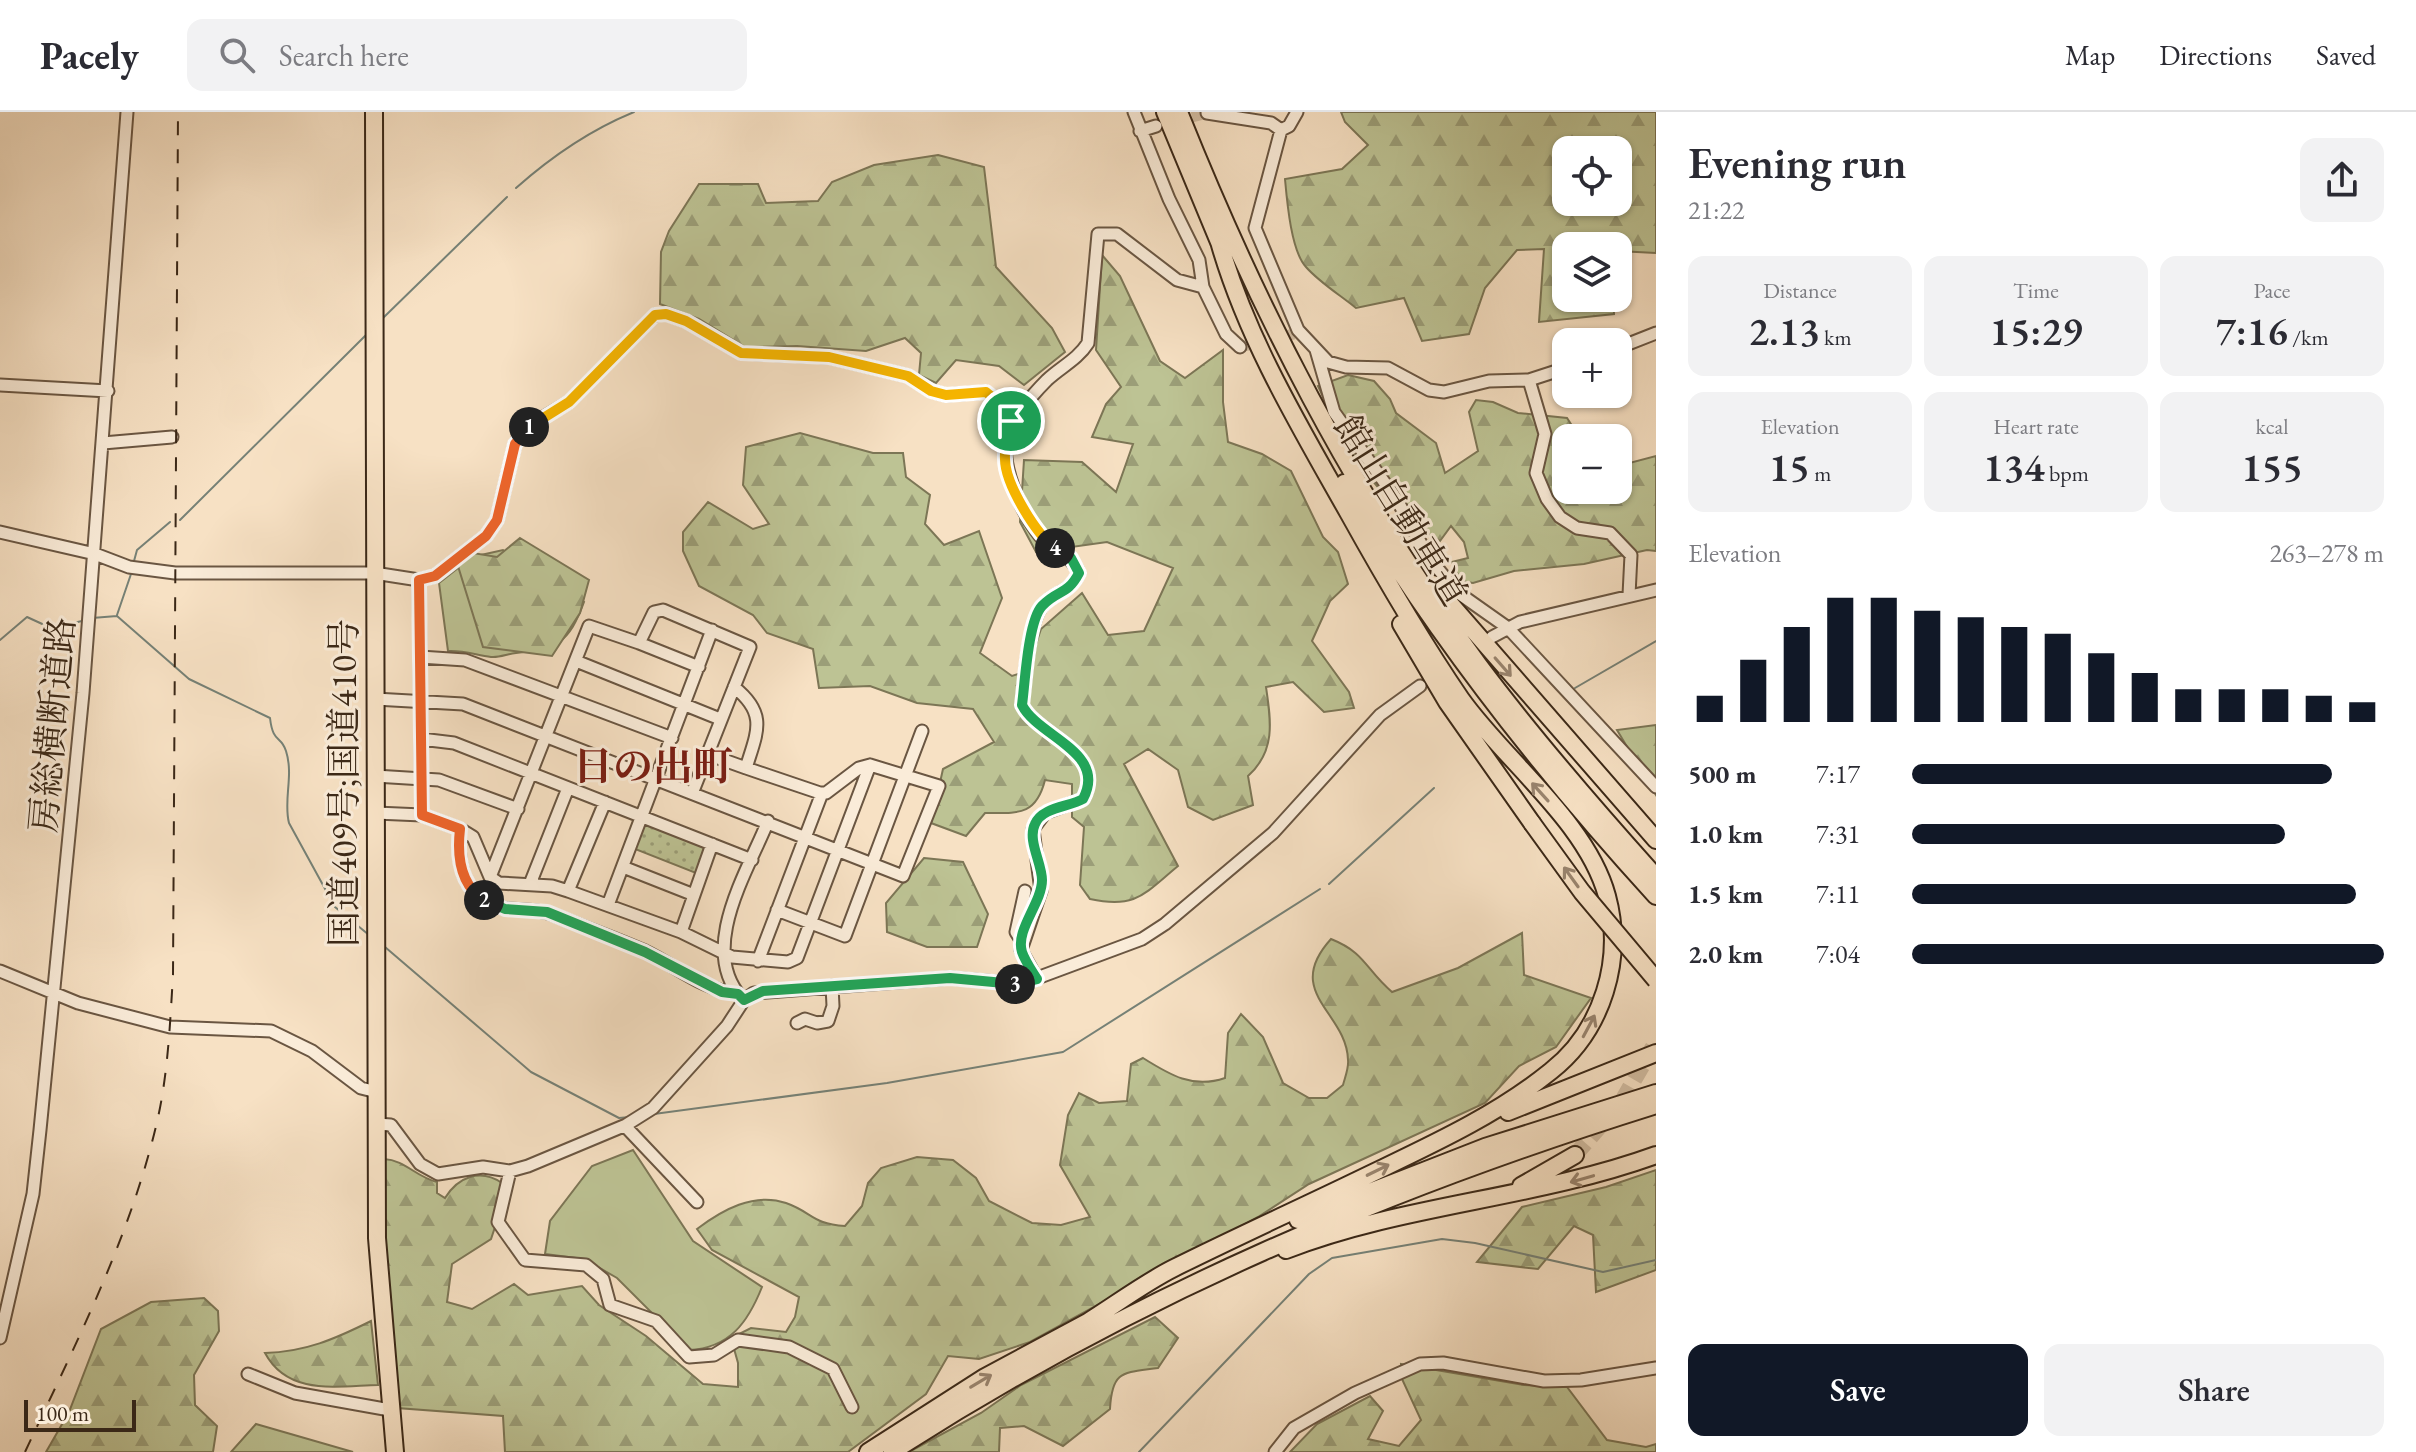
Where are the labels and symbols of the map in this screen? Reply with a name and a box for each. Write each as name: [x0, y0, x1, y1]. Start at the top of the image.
pin: [977, 387, 1045, 455]
street label: 館山自動車道: [1324, 406, 1478, 614]
pin: 1: [509, 407, 549, 447]
pin: 4: [1035, 528, 1075, 568]
street label: 房総横断道路: [19, 615, 85, 835]
street label: 国道409号;国道410号: [320, 619, 367, 947]
one-way arrow: [1494, 656, 1512, 676]
district label: 日の出町: [573, 740, 733, 792]
one-way arrow: [1531, 782, 1549, 802]
one-way arrow: [1563, 866, 1579, 888]
pin: 2: [464, 880, 504, 920]
pin: 3: [995, 964, 1035, 1004]
one-way arrow: [1582, 1015, 1598, 1038]
one-way arrow: [1365, 1162, 1389, 1177]
one-way arrow: [1570, 1173, 1595, 1188]
one-way arrow: [969, 1372, 992, 1388]
scale bar: [24, 1396, 136, 1432]

